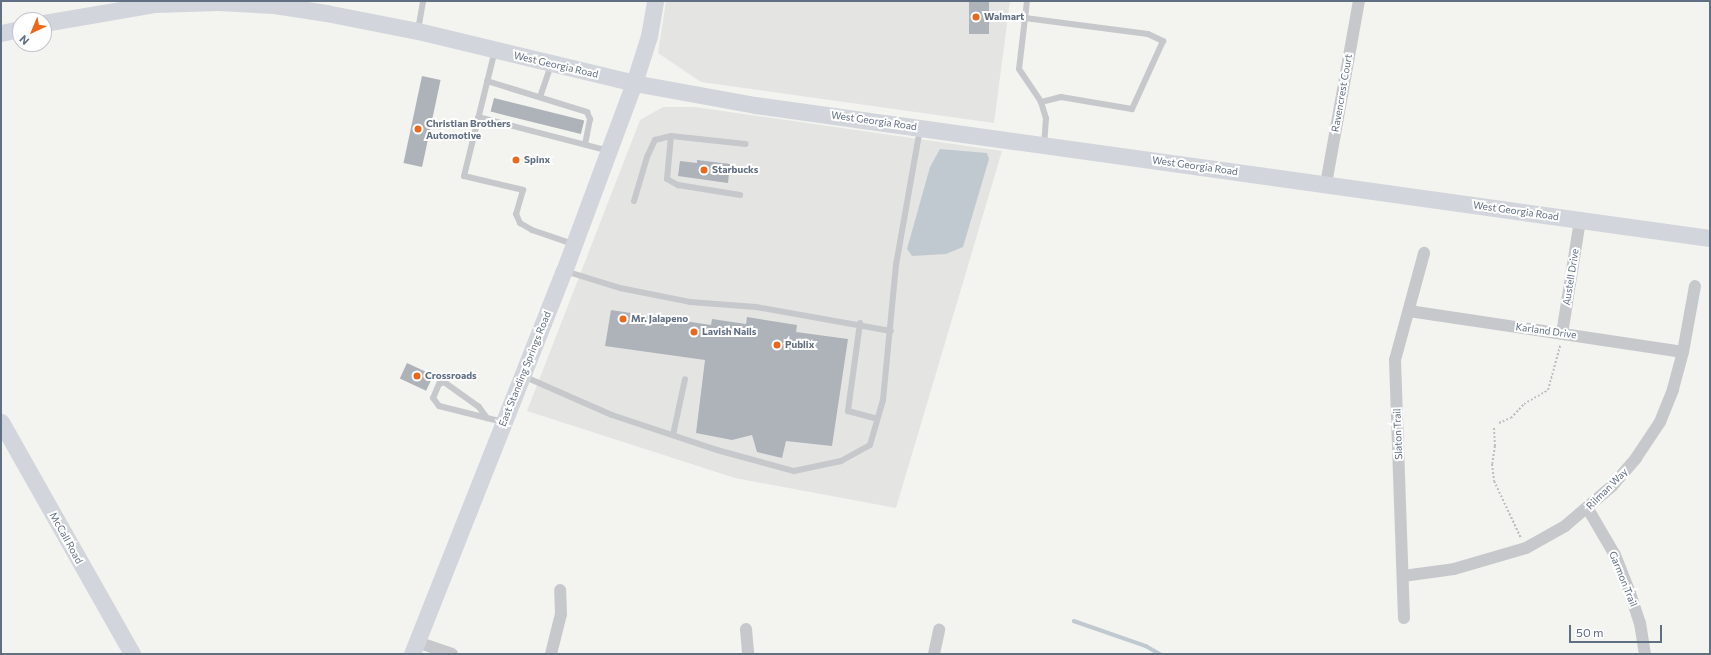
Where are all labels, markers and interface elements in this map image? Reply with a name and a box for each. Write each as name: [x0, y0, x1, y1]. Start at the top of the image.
place label: Walmart: [984, 11, 1024, 23]
north arrow: [12, 12, 52, 52]
marker: Walmart: [971, 12, 981, 22]
text: N: [17, 33, 32, 48]
street label: West Georgia Road: [513, 49, 599, 81]
street label: Ravencrest Court: [1329, 53, 1355, 133]
street label: West Georgia Road: [830, 109, 918, 133]
place label: Christian Brothers Automotive: [426, 117, 511, 140]
marker: Christian Brothers Automotive: [413, 124, 423, 134]
place label: Spinx: [524, 154, 550, 166]
street label: West Georgia Road: [1151, 154, 1239, 178]
marker: Spinx: [511, 155, 521, 165]
place label: Starbucks: [712, 164, 758, 176]
marker: Starbucks: [699, 165, 709, 175]
street label: West Georgia Road: [1472, 199, 1560, 223]
street label: Austell Drive: [1561, 248, 1581, 306]
street label: East Standing Springs Road: [496, 310, 554, 428]
place label: Mr. Jalapeno: [631, 313, 688, 325]
marker: Mr. Jalapeno: [618, 314, 628, 324]
street label: Karland Drive: [1515, 321, 1577, 341]
place label: Lavish Nails: [702, 326, 756, 338]
marker: Lavish Nails: [689, 327, 699, 337]
place label: Publix: [785, 339, 814, 351]
marker: Publix: [772, 340, 782, 350]
place label: Crossroads: [425, 370, 477, 382]
marker: Crossroads: [412, 371, 422, 381]
street label: Slaton Trail: [1391, 408, 1405, 460]
street label: Rilman Way: [1584, 466, 1630, 512]
street label: McCall Road: [47, 510, 85, 566]
street label: Garmon Trail: [1606, 550, 1640, 608]
scale bar: [1571, 617, 1664, 643]
text: 50 m: [1576, 625, 1604, 639]

